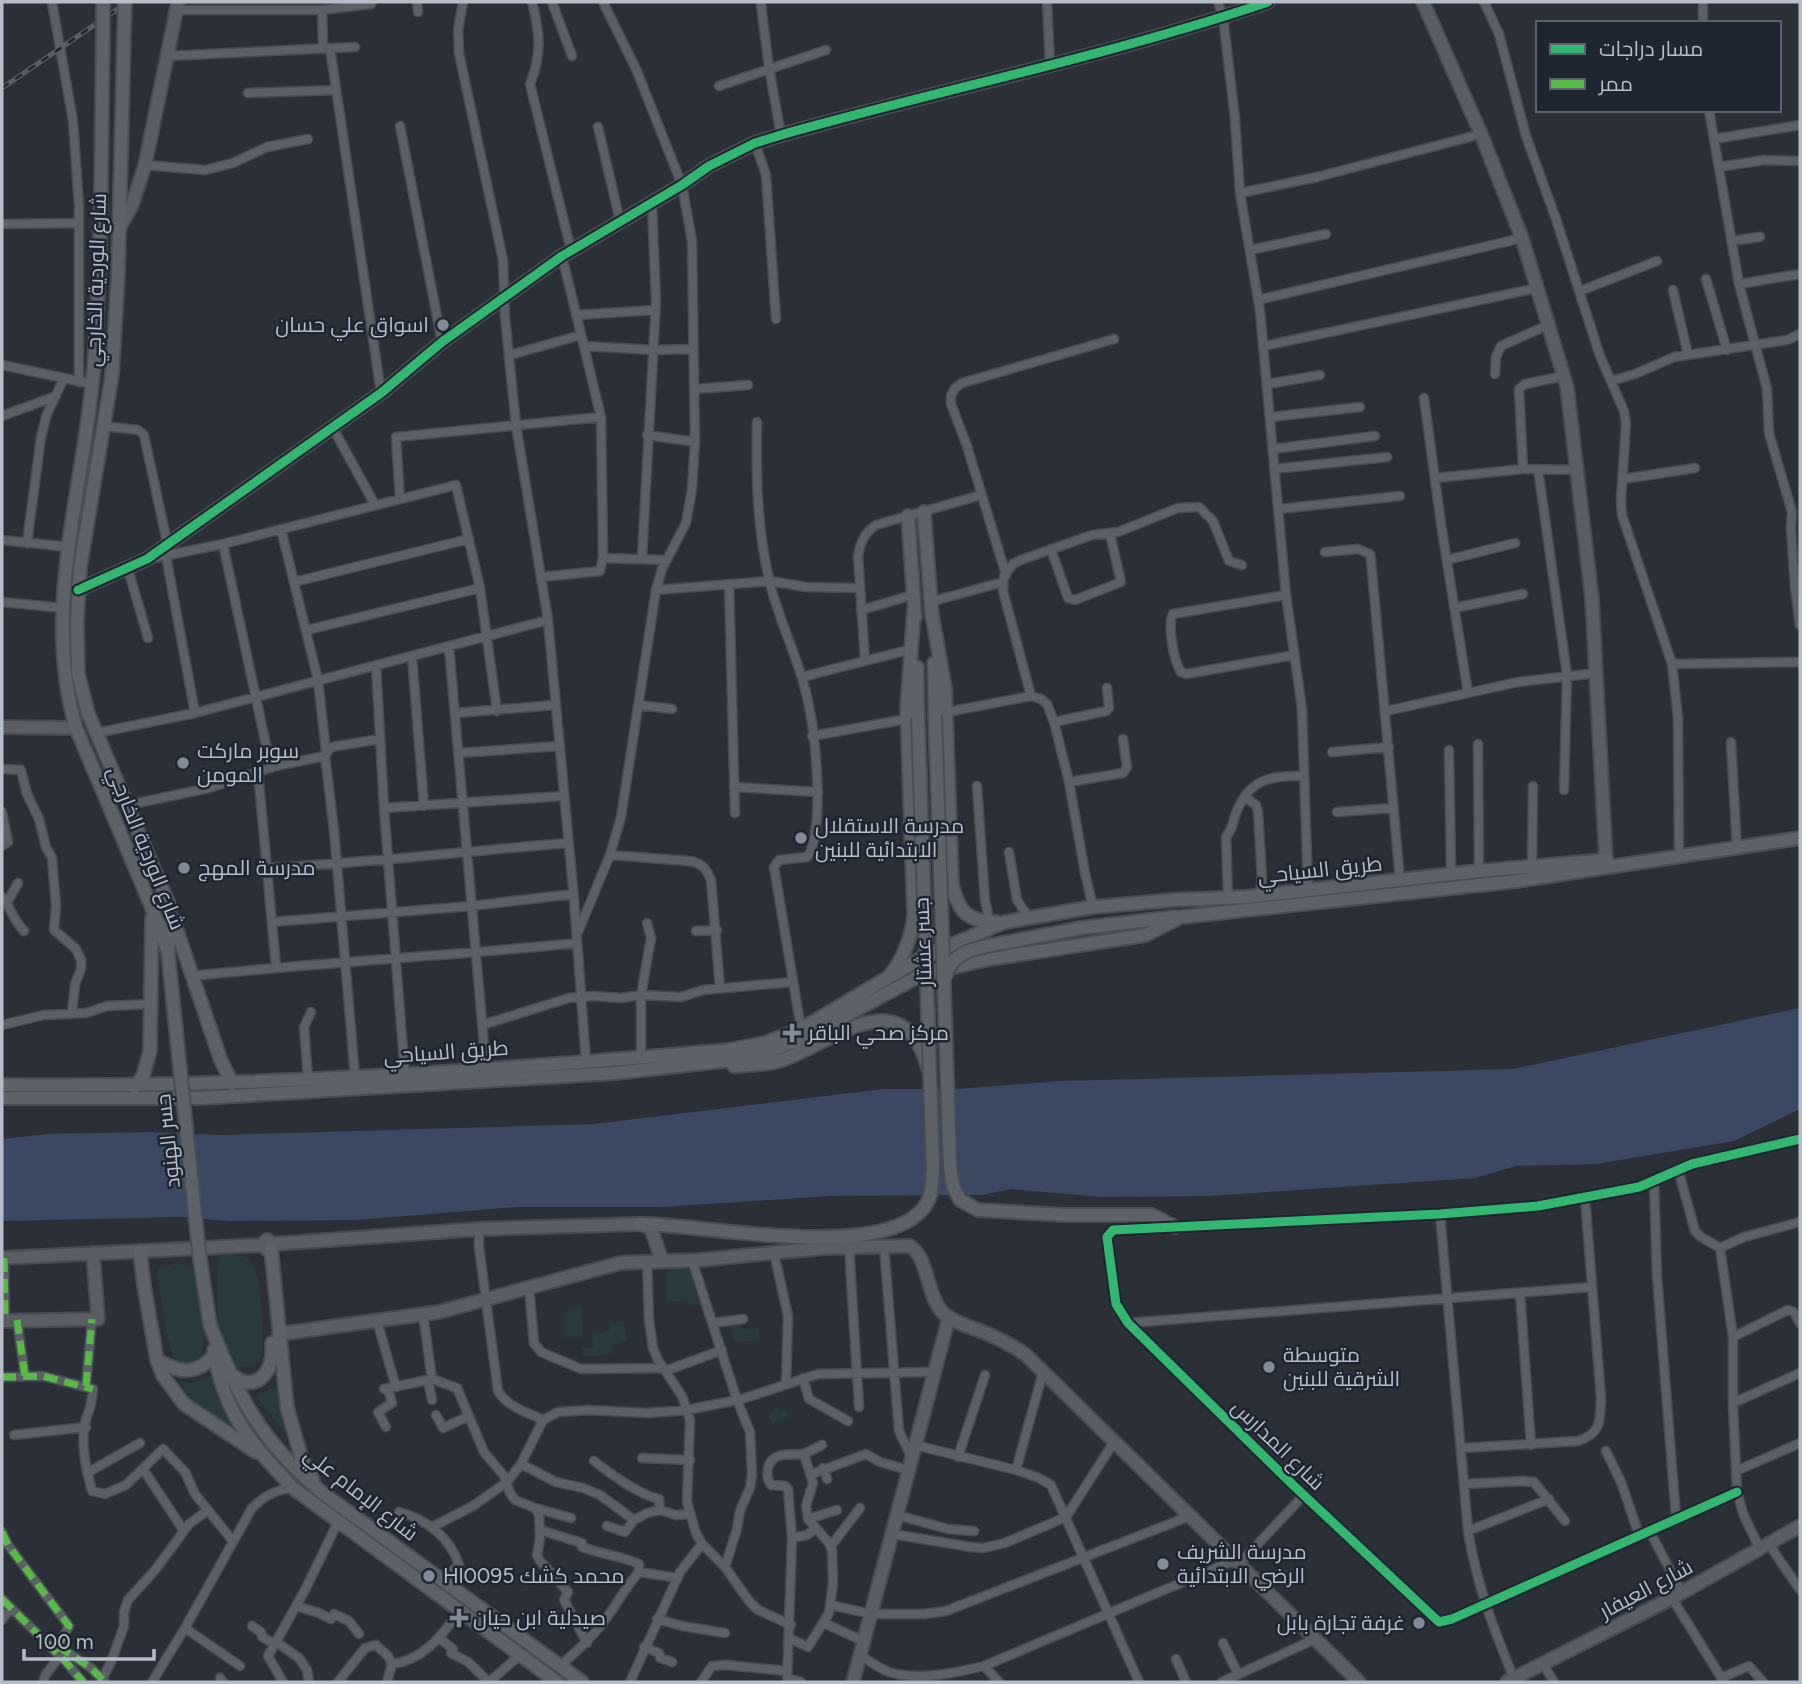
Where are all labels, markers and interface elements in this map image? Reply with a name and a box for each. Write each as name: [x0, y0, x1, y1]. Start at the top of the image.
legend: [1536, 21, 1781, 112]
text: مسار دراجات: [1599, 36, 1703, 61]
text: ممر: [1598, 71, 1633, 96]
street label: شارع الوردية الخارجي: [80, 193, 115, 368]
place label: اسواق علي حسان: [275, 312, 429, 341]
marker: اسواق علي حسان: [435, 317, 451, 333]
place label: سوبر ماركت المومن: [197, 738, 299, 788]
marker: سوبر ماركت المومن: [175, 755, 191, 771]
street label: شارع الوردية الخارجي: [99, 762, 191, 935]
place label: مدرسة الاستقلال الابتدائية للبنين: [815, 813, 964, 863]
marker: مدرسة الاستقلال الابتدائية للبنين: [793, 830, 809, 846]
street label: طريق السياحي: [1256, 851, 1384, 892]
place label: مدرسة المهج: [198, 855, 316, 882]
marker: مدرسة المهج: [176, 860, 192, 876]
street label: جسر عشتار: [908, 897, 937, 988]
place label: مركز صحي الباقر: [807, 1020, 949, 1049]
marker: مركز صحي الباقر: [782, 1023, 802, 1043]
street label: طريق السياحي: [383, 1035, 510, 1072]
street label: جسر الهنود: [150, 1093, 186, 1189]
place label: متوسطة الشرقية للبنين: [1283, 1342, 1400, 1392]
marker: متوسطة الشرقية للبنين: [1261, 1359, 1277, 1375]
street label: شارع المدارس: [1225, 1394, 1330, 1497]
street label: شارع الإمام علي: [297, 1441, 423, 1549]
place label: مدرسة الشريف الرضي الابتدائية: [1177, 1539, 1307, 1591]
street label: شارع العيفار: [1594, 1554, 1698, 1626]
marker: مدرسة الشريف الرضي الابتدائية: [1155, 1556, 1171, 1572]
place label: Hl0095 محمد كشك: [443, 1563, 625, 1588]
marker: Hl0095 محمد كشك: [421, 1568, 437, 1584]
place label: صيدلية ابن حيان: [473, 1605, 606, 1631]
marker: صيدلية ابن حيان: [451, 1610, 467, 1626]
place label: غرفة تجارة بابل: [1277, 1610, 1405, 1636]
marker: غرفة تجارة بابل: [1411, 1615, 1427, 1631]
scale bar: [24, 1618, 154, 1662]
text: 100 m: [35, 1629, 94, 1654]

